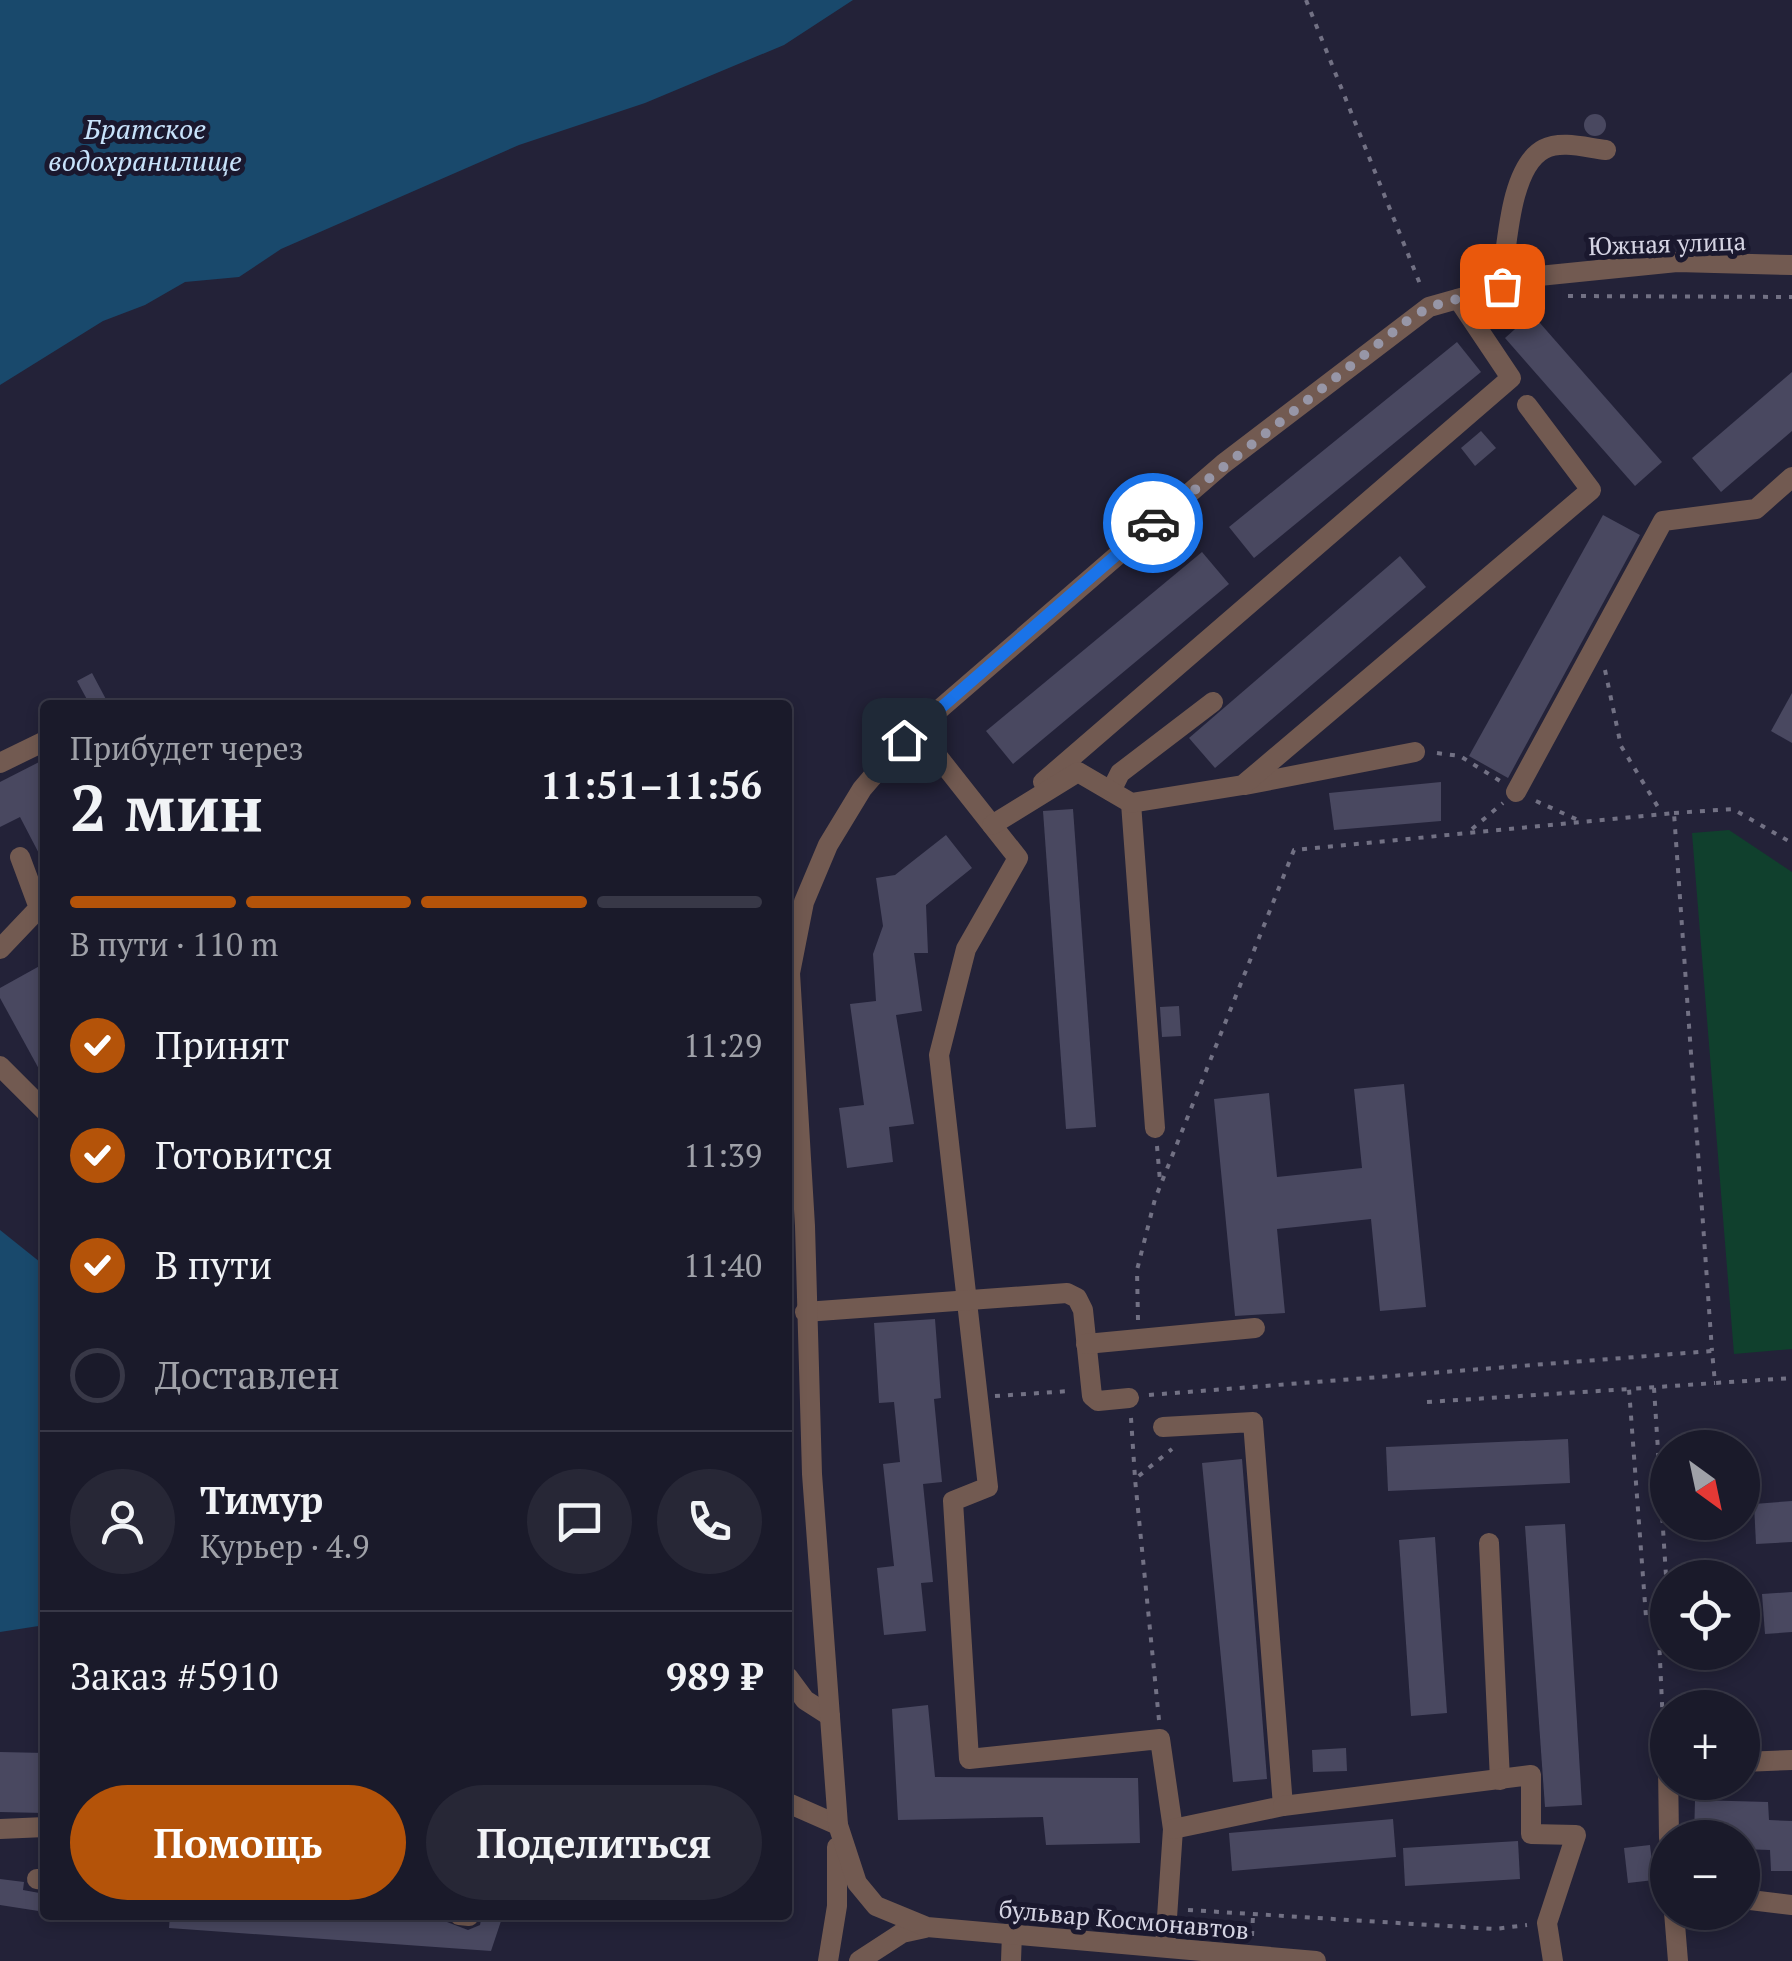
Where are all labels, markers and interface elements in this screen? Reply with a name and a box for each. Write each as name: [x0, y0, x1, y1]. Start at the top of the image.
water label: Братское водохранилище: [48, 110, 242, 179]
street label: Южная улица: [1587, 224, 1747, 262]
pin: [1460, 244, 1545, 329]
icon: bag: [1475, 259, 1530, 314]
courier: [1103, 473, 1203, 573]
icon: car: [1126, 496, 1181, 551]
pin: [862, 698, 947, 783]
icon: home: [877, 713, 932, 768]
text: Прибудет через: [70, 727, 304, 769]
text: 11:51–11:56: [540, 760, 762, 810]
text: 2 мин: [70, 763, 263, 850]
text: В пути · 110 m: [70, 923, 278, 965]
icon: check: [70, 1018, 125, 1073]
text: Принят: [155, 1020, 289, 1070]
text: 11:29: [683, 1024, 762, 1066]
icon: check: [70, 1128, 125, 1183]
text: Готовится: [155, 1130, 333, 1180]
text: 11:39: [683, 1134, 762, 1176]
icon: check: [70, 1238, 125, 1293]
text: В пути: [155, 1240, 272, 1290]
text: 11:40: [683, 1244, 762, 1286]
text: Доставлен: [155, 1350, 340, 1400]
north arrow: [1650, 1430, 1760, 1540]
map controls: [1650, 1430, 1760, 1930]
button: person: [70, 1469, 175, 1574]
button: chat: [527, 1469, 632, 1574]
button: phone: [657, 1469, 762, 1574]
text: Тимур: [200, 1475, 323, 1525]
text: Курьер · 4.9: [200, 1525, 369, 1567]
button: locate: [1650, 1560, 1760, 1670]
text: Заказ #5910: [70, 1651, 279, 1701]
text: 989 ₽: [666, 1651, 762, 1701]
button: +: [1650, 1690, 1760, 1800]
button: Помощь: [70, 1785, 406, 1900]
button: Поделиться: [426, 1785, 762, 1900]
button: −: [1650, 1820, 1760, 1930]
street label: бульвар Космонавтов: [998, 1892, 1250, 1946]

